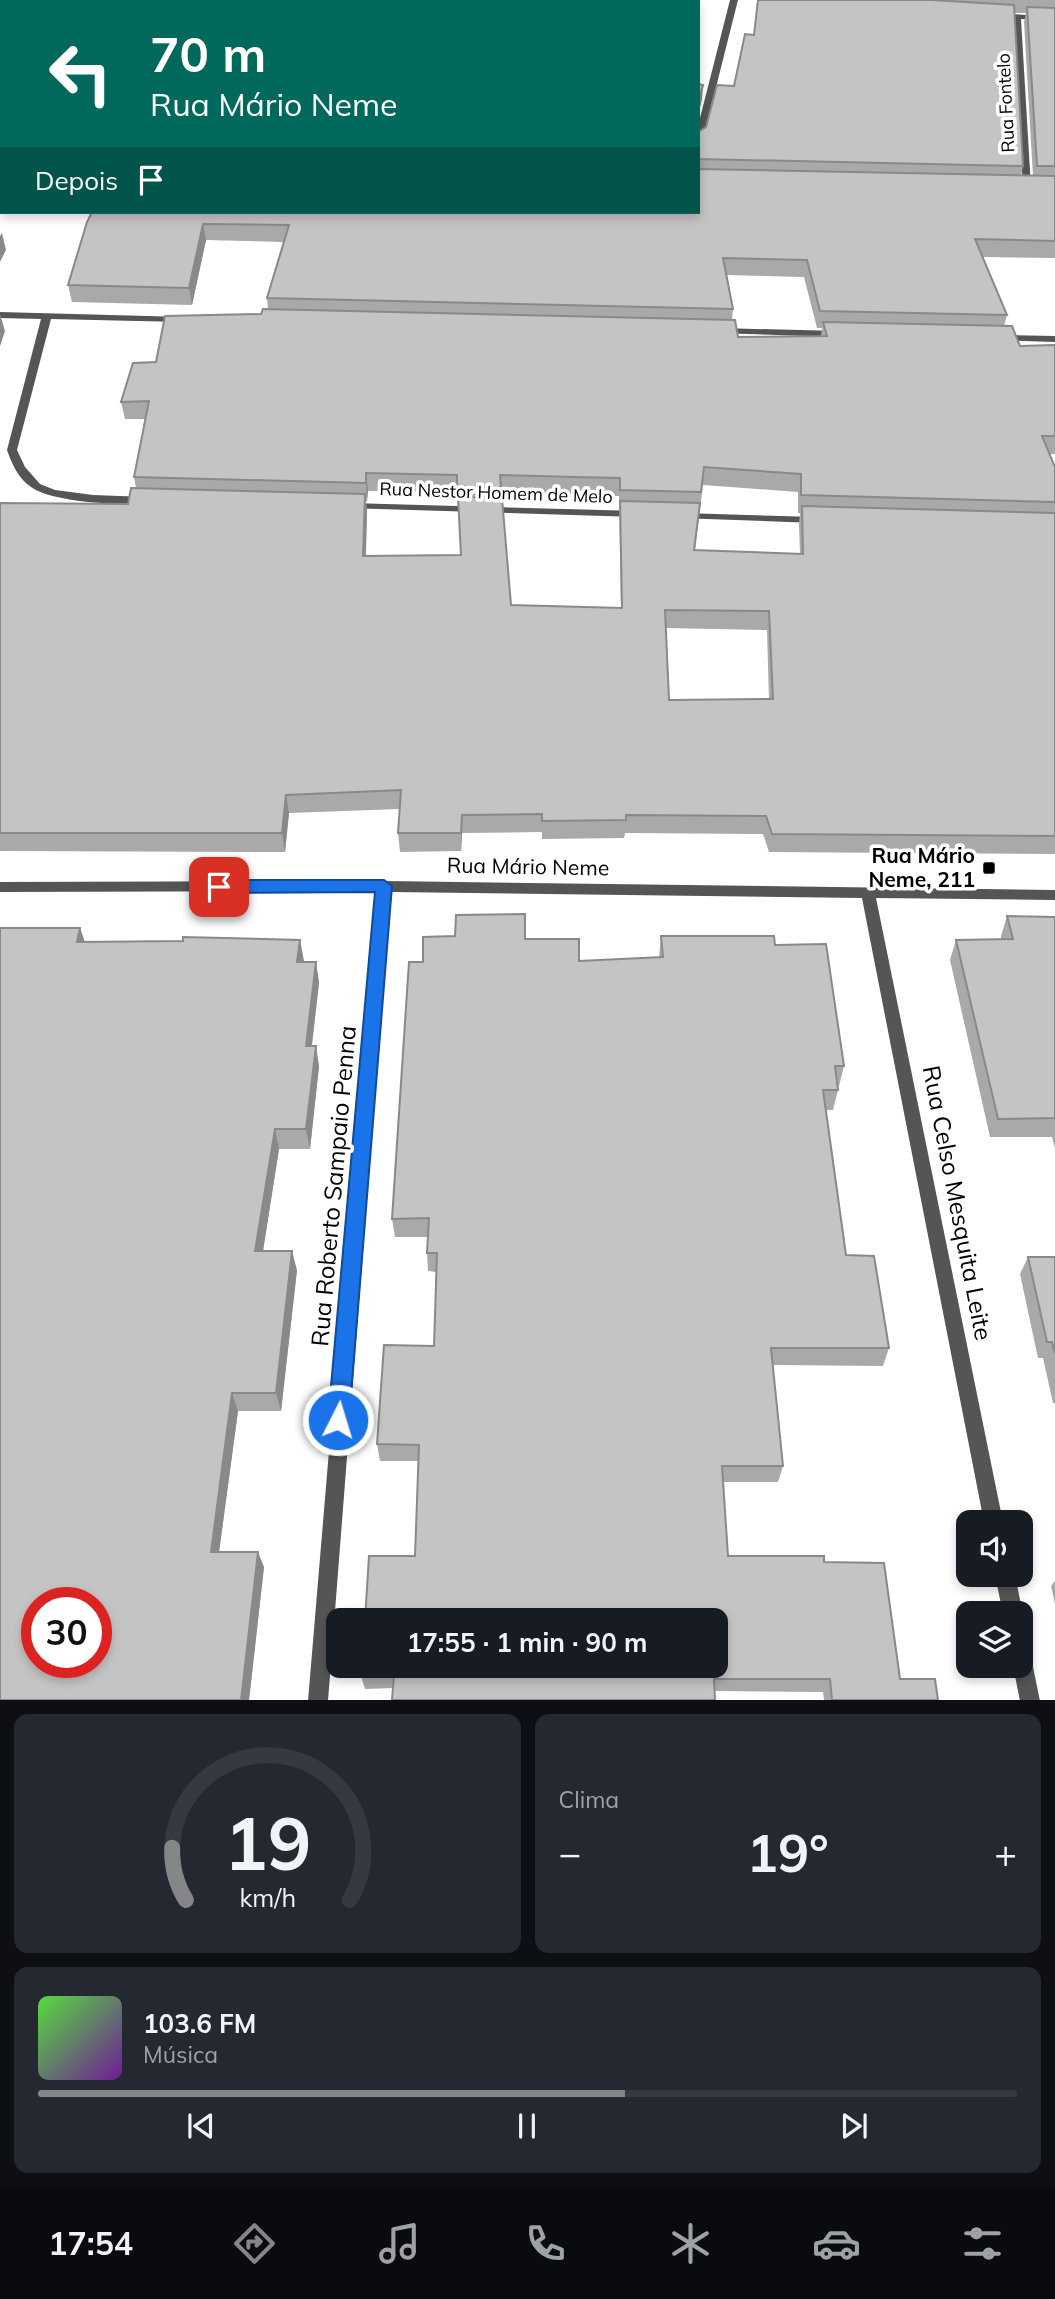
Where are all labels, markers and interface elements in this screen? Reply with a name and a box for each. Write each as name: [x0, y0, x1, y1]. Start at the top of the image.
text: 70 m: [150, 23, 266, 84]
icon: left: [35, 28, 126, 119]
street label: Rua Fontelo: [991, 53, 1020, 153]
text: Rua Mário Neme: [150, 84, 398, 124]
icon: arrive: [132, 161, 170, 199]
text: Depois: [35, 164, 118, 197]
street label: Rua Nestor Homem de Melo: [379, 477, 613, 508]
place label: Rua Mário Neme, 211: [868, 842, 975, 892]
street label: Rua Mário Neme: [447, 852, 609, 880]
pin: [189, 857, 249, 917]
marker: Rua Mário Neme, 211: [981, 860, 997, 876]
icon: arrive: [200, 868, 238, 906]
street label: Rua Roberto Sampaio Penna: [304, 1024, 362, 1348]
street label: Rua Celso Mesquita Leite: [917, 1063, 999, 1343]
position arrow: [301, 1383, 375, 1457]
map controls: [956, 1510, 1033, 1678]
button: sound: [956, 1510, 1033, 1587]
speed limit sign: 30: [21, 1587, 112, 1678]
button: layers: [956, 1601, 1033, 1678]
text: 17:55 · 1 min · 90 m: [407, 1626, 647, 1659]
text: Clima: [559, 1785, 619, 1814]
text: 19: [224, 1797, 311, 1888]
text: 19°: [747, 1820, 829, 1885]
text: −: [559, 1829, 581, 1877]
text: +: [994, 1829, 1017, 1877]
text: km/h: [239, 1881, 296, 1912]
text: 103.6 FM: [143, 2007, 256, 2040]
text: Música: [143, 2040, 218, 2069]
icon: previous: [182, 2107, 220, 2145]
icon: pause: [508, 2107, 546, 2145]
icon: next: [835, 2107, 873, 2145]
icon: directions: [230, 2219, 279, 2268]
icon: music: [375, 2219, 424, 2268]
icon: phone: [521, 2219, 570, 2268]
icon: climate: [666, 2219, 715, 2268]
icon: car: [812, 2219, 861, 2268]
icon: filters: [958, 2219, 1007, 2268]
text: 17:54: [48, 2223, 133, 2263]

